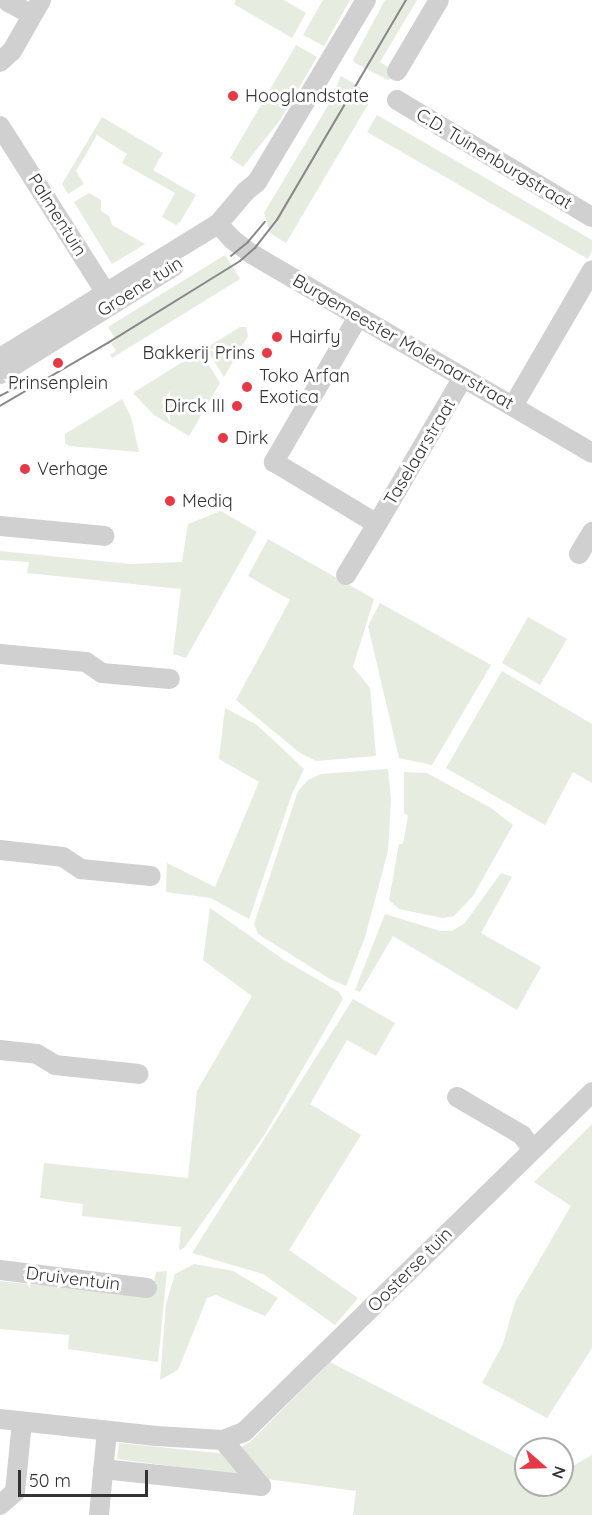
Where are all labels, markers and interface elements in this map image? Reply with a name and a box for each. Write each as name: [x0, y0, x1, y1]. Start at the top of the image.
place label: Hooglandstate: [245, 85, 369, 107]
marker: Hooglandstate: [226, 89, 240, 103]
street label: C.D. Tuinenburgstraat: [412, 104, 576, 214]
street label: Palmentuin: [23, 170, 91, 260]
street label: Groene tuin: [93, 252, 187, 322]
street label: Burgemeester Molenaarstraat: [289, 270, 517, 414]
place label: Hairfy: [289, 326, 340, 348]
marker: Hairfy: [270, 330, 284, 344]
place label: Bakkerij Prins: [143, 342, 255, 364]
marker: Bakkerij Prins: [260, 346, 274, 360]
marker: Prinsenplein: [51, 356, 65, 370]
place label: Toko Arfan Exotica: [259, 366, 350, 409]
place label: Prinsenplein: [8, 372, 108, 394]
marker: Toko Arfan Exotica: [240, 380, 254, 394]
place label: Dirck III: [164, 395, 225, 417]
street label: Taselaarstraat: [380, 395, 460, 509]
marker: Dirck III: [230, 399, 244, 413]
place label: Dirk: [235, 427, 268, 449]
marker: Dirk: [216, 431, 230, 445]
place label: Verhage: [37, 458, 108, 480]
marker: Verhage: [18, 462, 32, 476]
place label: Mediq: [182, 490, 233, 512]
marker: Mediq: [163, 494, 177, 508]
street label: Oosterse tuin: [363, 1223, 457, 1317]
street label: Druiventuin: [25, 1263, 121, 1295]
north arrow: [514, 1437, 574, 1497]
scale bar: [21, 1458, 152, 1496]
text: N: [548, 1464, 570, 1481]
text: 50 m: [29, 1469, 71, 1492]

